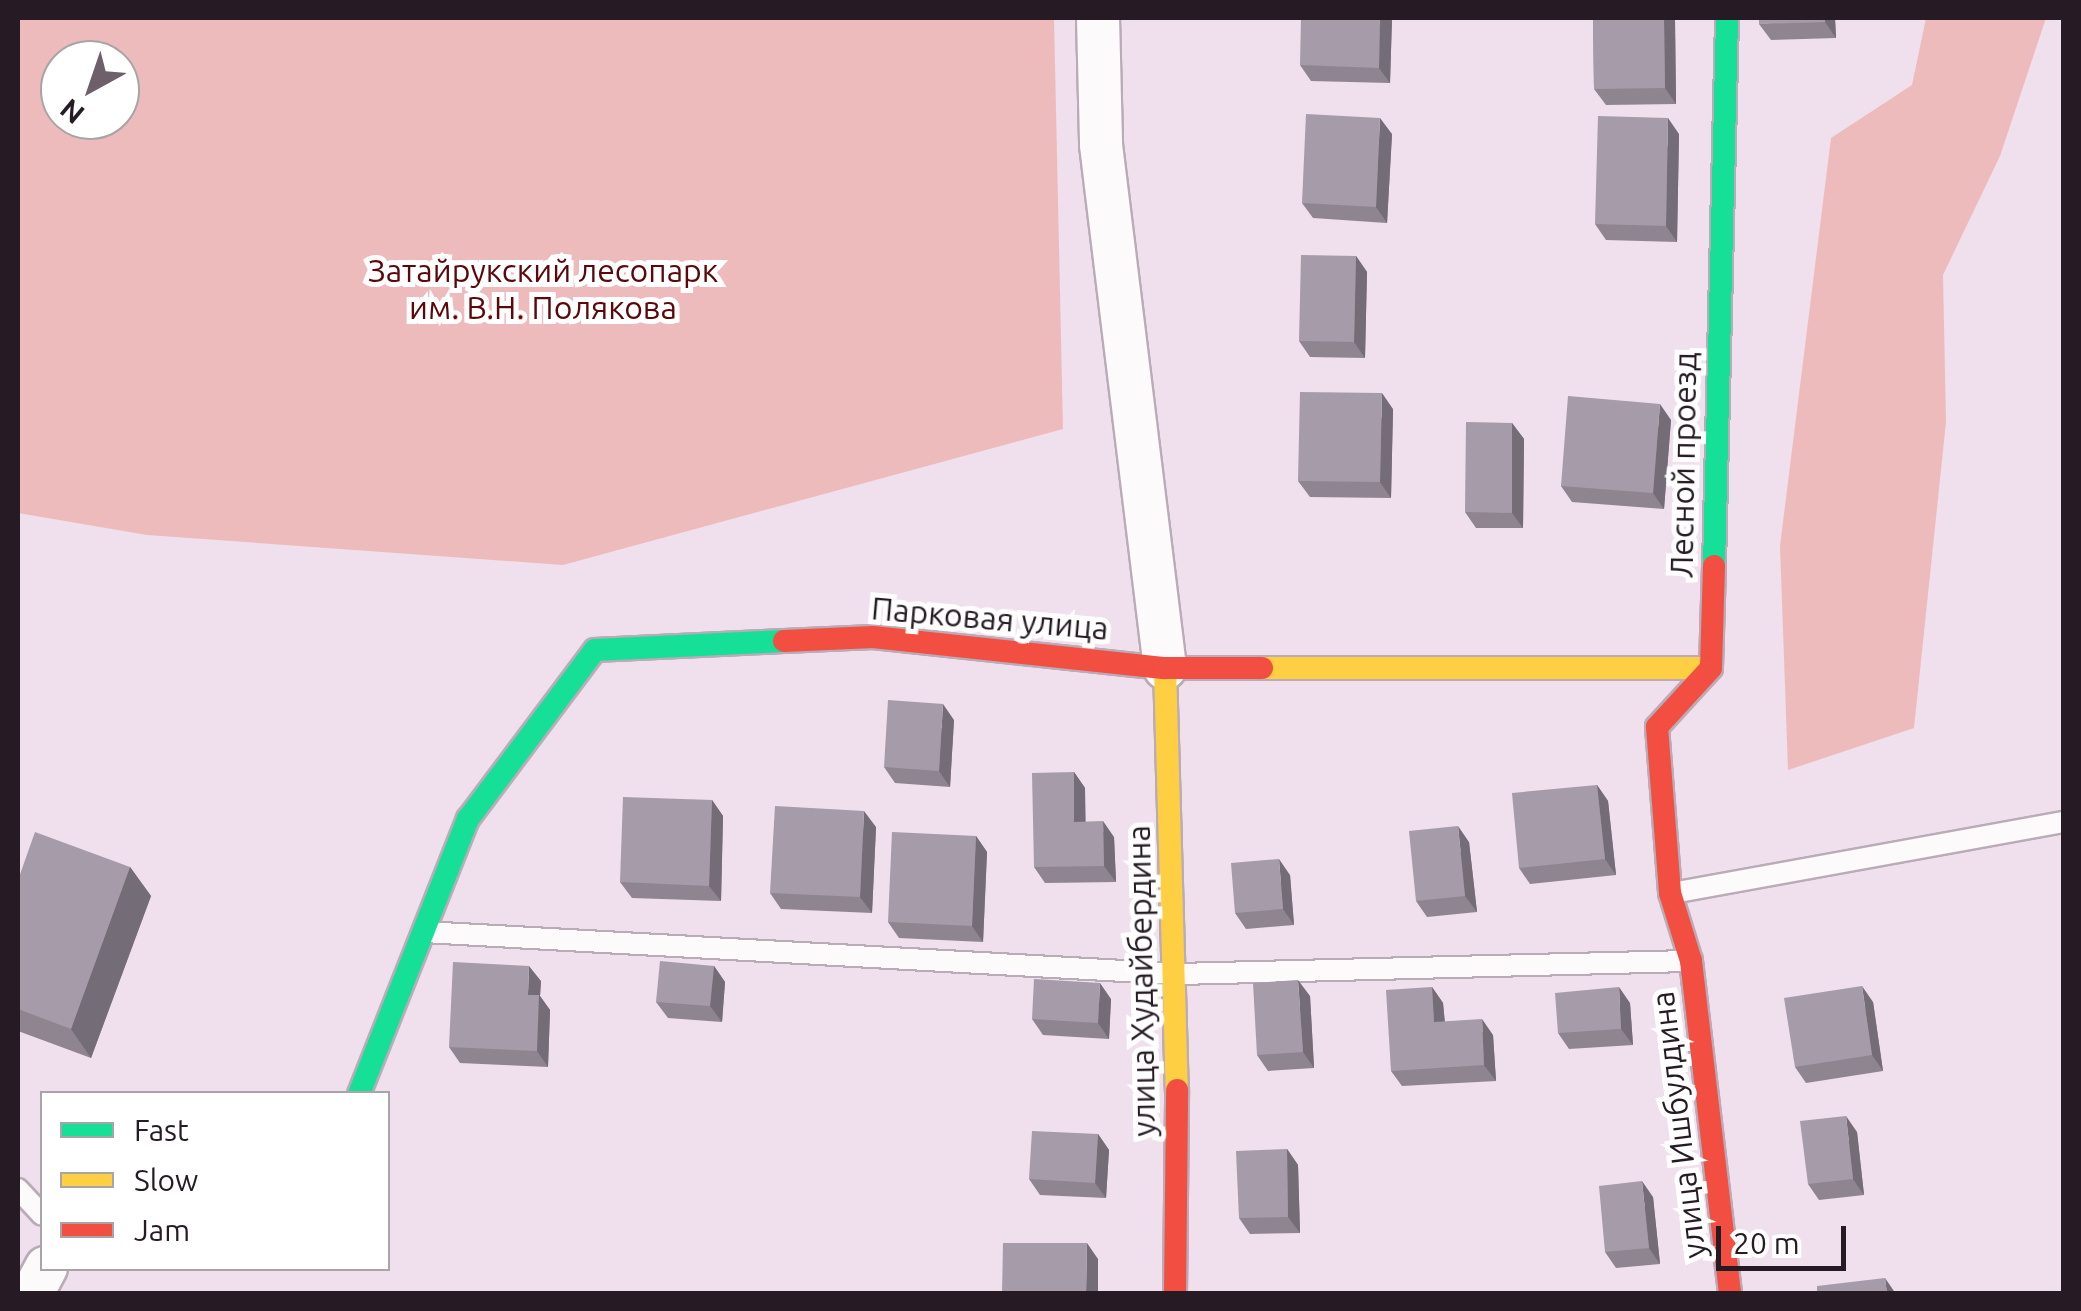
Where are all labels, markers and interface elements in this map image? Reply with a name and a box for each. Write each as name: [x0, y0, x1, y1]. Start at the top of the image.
north arrow: [40, 40, 140, 140]
text: N: [54, 93, 90, 130]
park label: Затайрукский лесопарк им. В.Н. Полякова: [368, 252, 718, 327]
street label: Лесной проезд: [1662, 352, 1704, 578]
street label: Парковая улица: [870, 588, 1110, 648]
street label: улица Худайбердина: [1119, 825, 1163, 1137]
street label: улица Ишбулдина: [1643, 989, 1713, 1261]
legend: [40, 1091, 390, 1271]
text: Fast: [134, 1113, 189, 1147]
text: Slow: [134, 1163, 198, 1197]
scale bar: [1721, 1206, 1851, 1268]
text: Jam: [134, 1213, 190, 1247]
text: 20 m: [1733, 1226, 1800, 1260]

